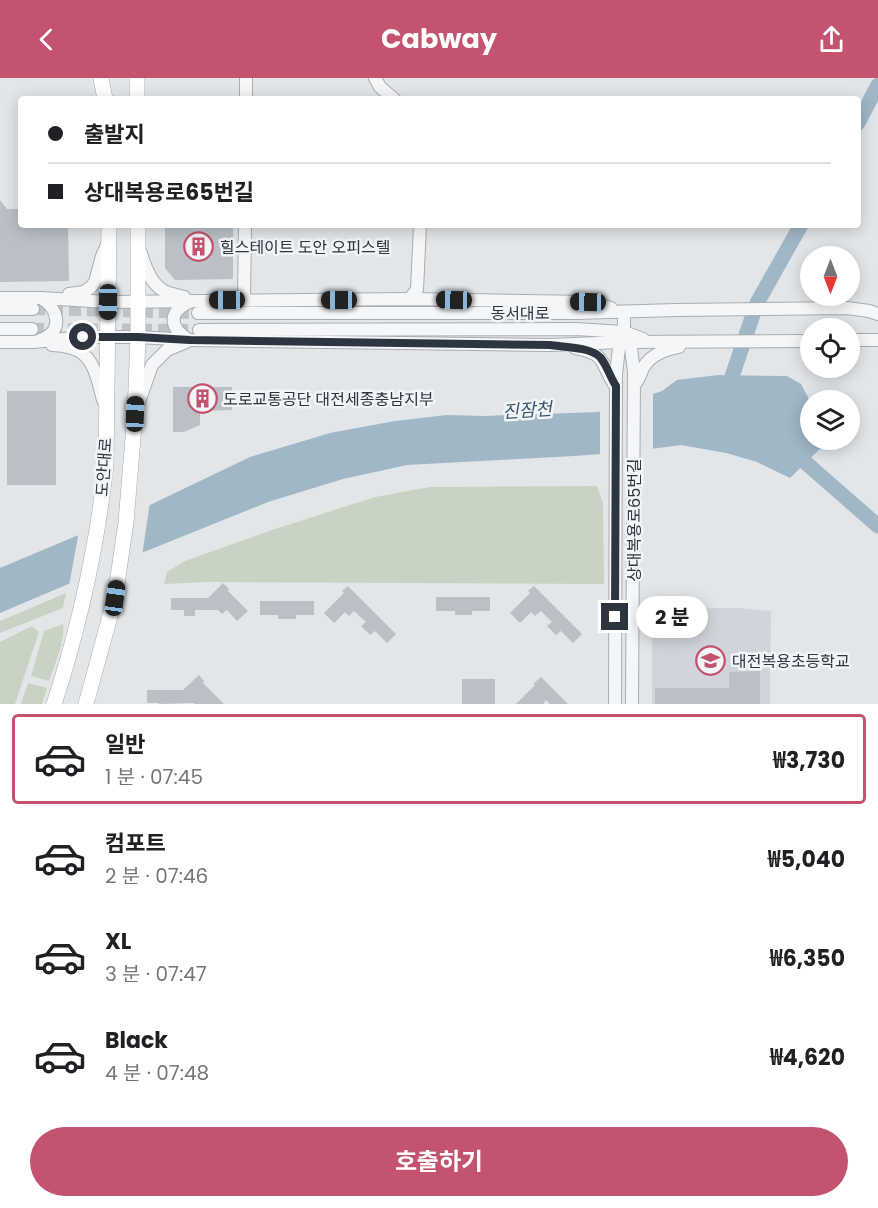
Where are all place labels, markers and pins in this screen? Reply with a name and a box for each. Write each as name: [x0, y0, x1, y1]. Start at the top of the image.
building icon: 힐스테이트 도안 오피스텔: [183, 231, 215, 263]
place label: 힐스테이트 도안 오피스텔: [220, 236, 390, 259]
building icon: 도로교통공단 대전세종충남지부: [186, 383, 218, 415]
place label: 도로교통공단 대전세종충남지부: [223, 388, 434, 411]
school or university icon: 대전복용초등학교: [695, 645, 727, 677]
place label: 대전복용초등학교: [732, 650, 850, 673]

